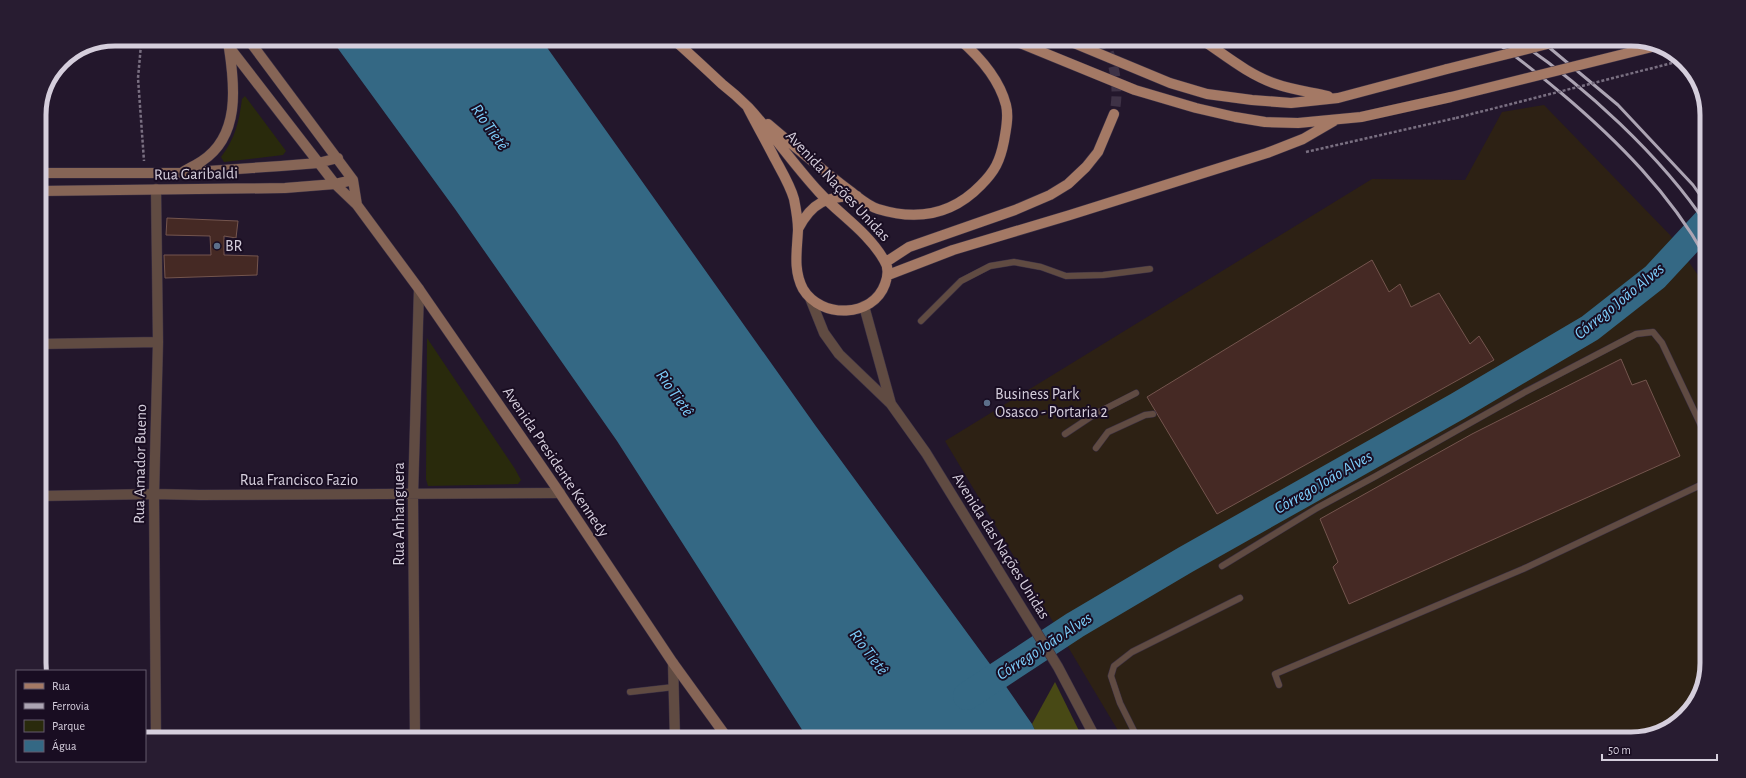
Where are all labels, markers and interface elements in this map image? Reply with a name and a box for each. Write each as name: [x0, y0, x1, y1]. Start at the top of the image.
water label: Rio Tietê: [468, 101, 512, 154]
street label: Avenida Nações Unidas: [783, 128, 893, 244]
street label: Rua Garibaldi: [154, 165, 238, 183]
place label: BR: [225, 238, 243, 254]
marker: BR: [212, 241, 222, 251]
water label: Córrego João Alves: [1571, 259, 1668, 342]
water label: Rio Tietê: [653, 367, 697, 420]
street label: Avenida Presidente Kennedy: [499, 384, 612, 541]
place label: Business Park Osasco - Portaria 2: [995, 386, 1108, 420]
marker: Business Park Osasco - Portaria 2: [982, 398, 992, 408]
street label: Rua Amador Bueno: [131, 404, 149, 524]
water label: Córrego João Alves: [1271, 447, 1375, 517]
street label: Rua Anhanguera: [391, 462, 407, 566]
street label: Avenida das Nações Unidas: [949, 470, 1053, 622]
street label: Rua Francisco Fazio: [240, 472, 358, 488]
water label: Córrego João Alves: [993, 609, 1095, 683]
water label: Rio Tietê: [847, 626, 892, 678]
legend: [16, 670, 146, 762]
text: Rua: [52, 680, 71, 692]
text: Ferrovia: [52, 700, 90, 712]
text: Parque: [52, 720, 85, 732]
scale bar: [1602, 736, 1717, 762]
text: Água: [52, 739, 77, 752]
text: 50 m: [1608, 744, 1631, 756]

